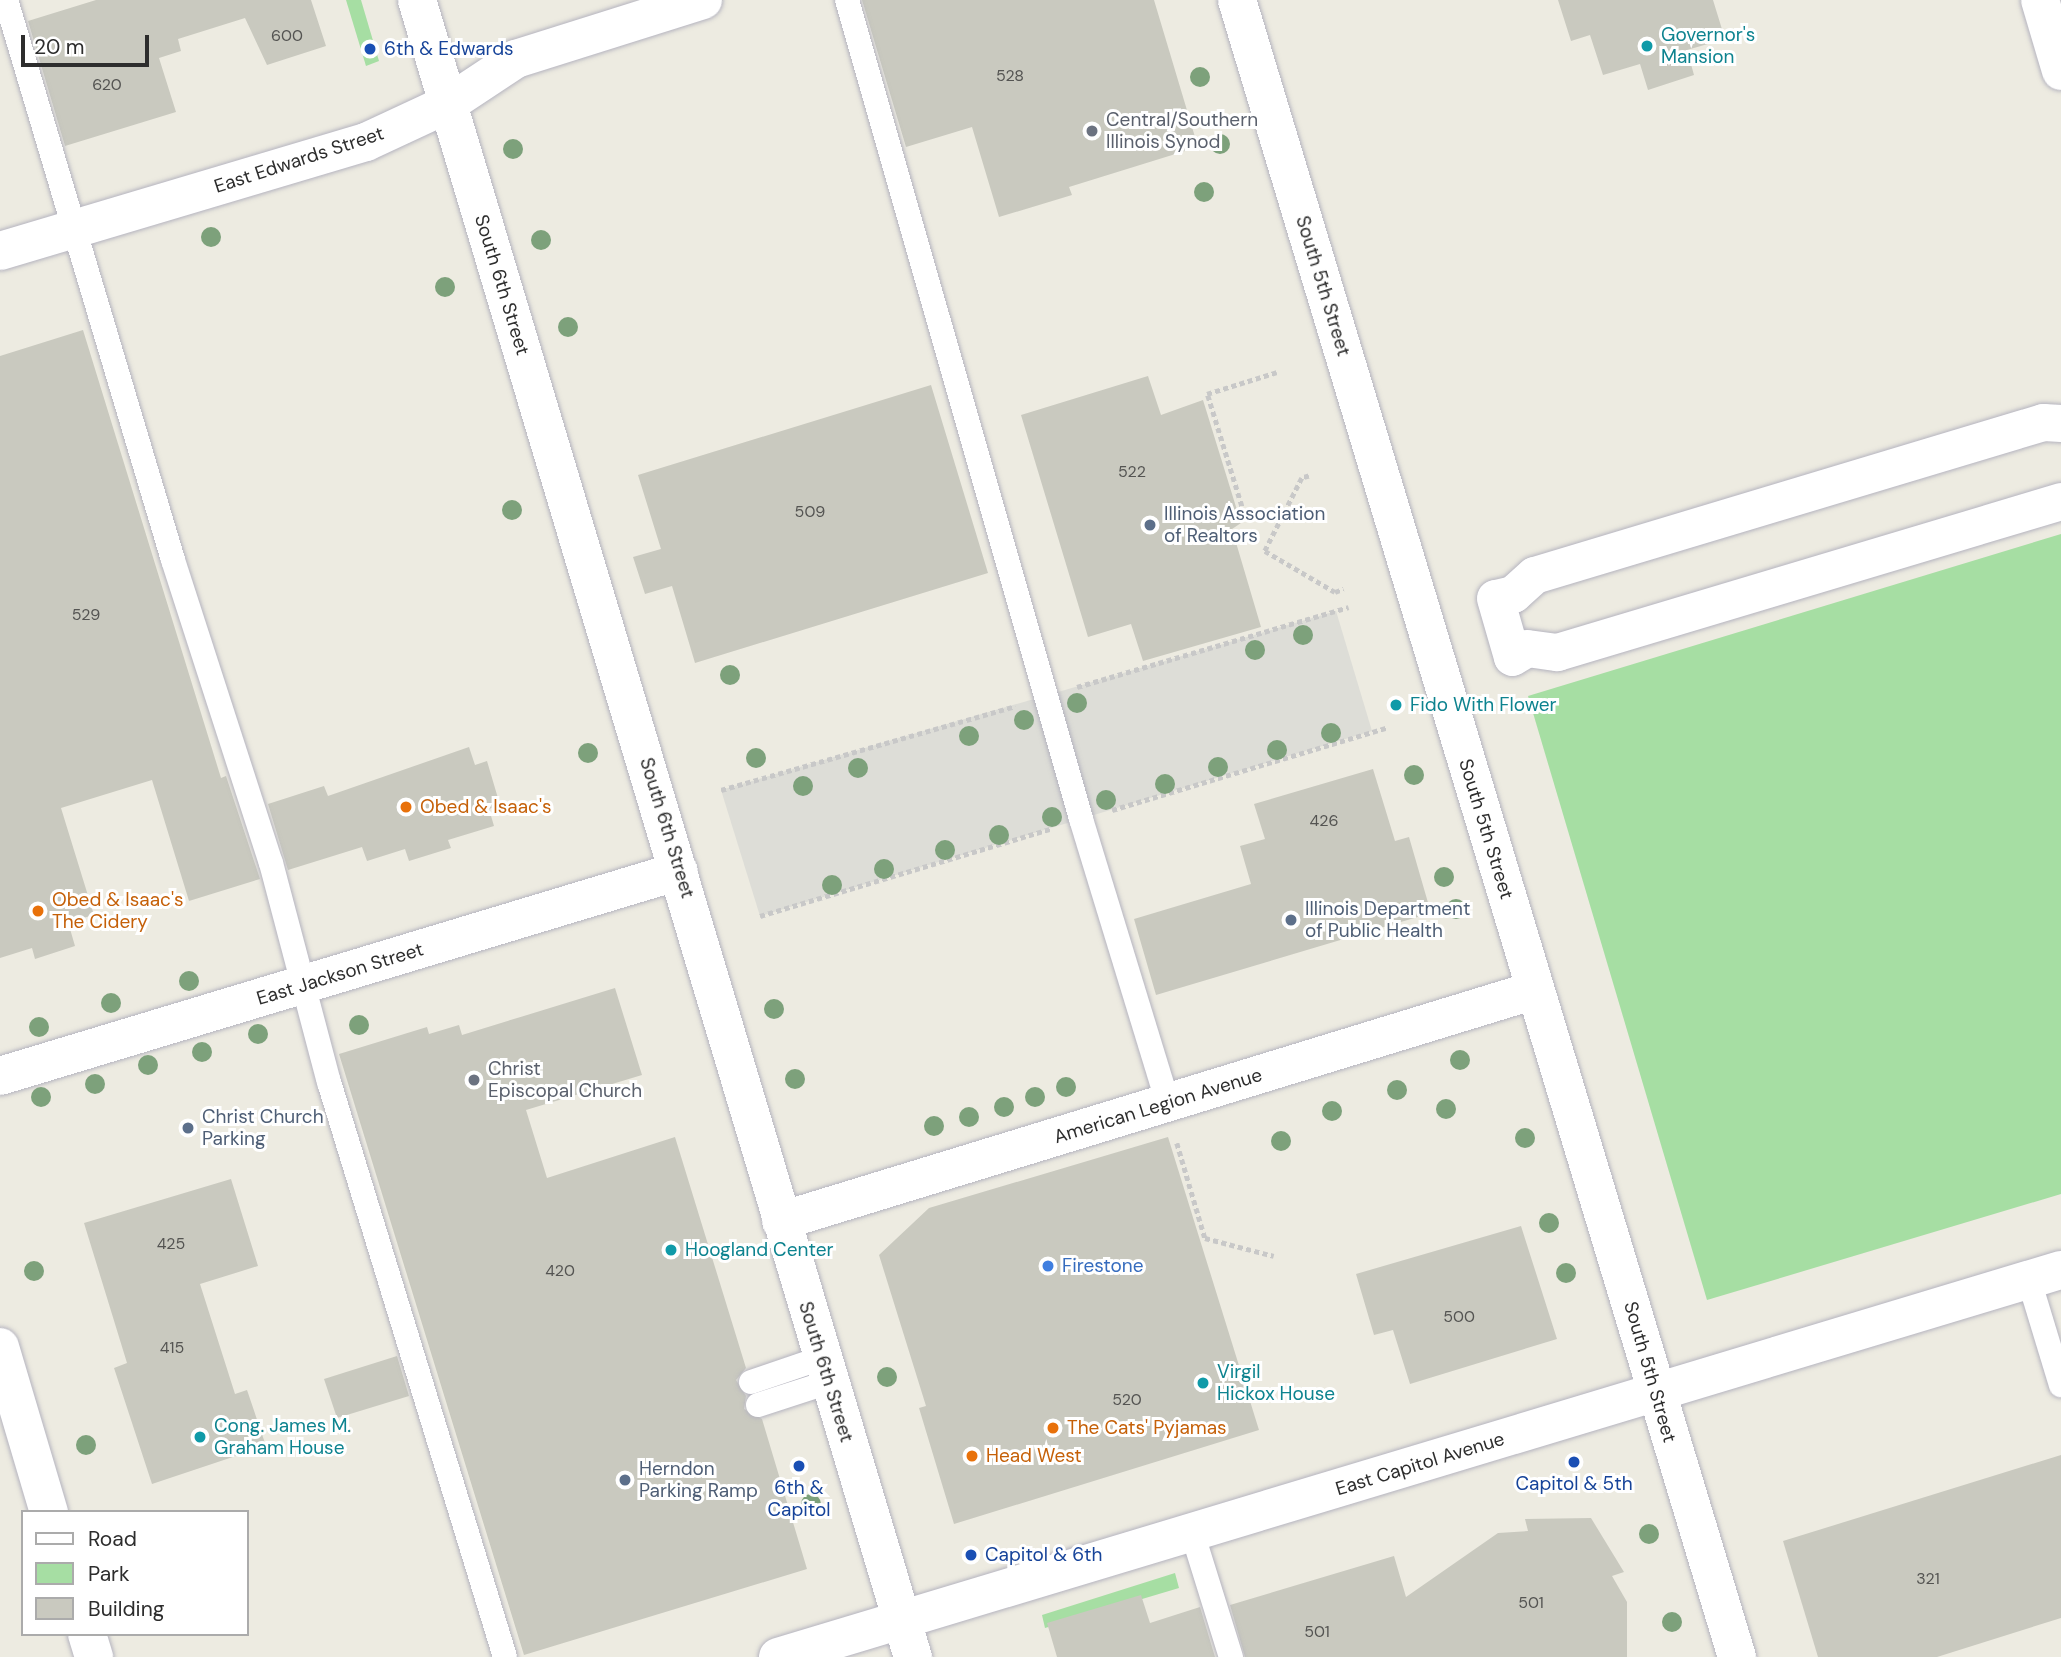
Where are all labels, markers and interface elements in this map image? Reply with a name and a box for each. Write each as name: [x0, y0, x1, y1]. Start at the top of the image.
scale bar: [24, 21, 152, 65]
place label: Governor's Mansion: [1661, 24, 1755, 68]
house number: 600: [271, 26, 303, 46]
text: 20 m: [34, 33, 85, 61]
place label: 6th & Edwards: [384, 38, 514, 60]
marker: Governor's Mansion: [1639, 38, 1655, 54]
marker: 6th & Edwards: [362, 41, 378, 57]
house number: 528: [996, 66, 1024, 86]
house number: 620: [92, 75, 122, 95]
place label: Central/Southern Illinois Synod: [1106, 109, 1258, 153]
street label: East Edwards Street: [211, 122, 387, 198]
marker: Central/Southern Illinois Synod: [1084, 123, 1100, 139]
street label: South 6th Street: [470, 212, 534, 358]
street label: South 5th Street: [1291, 213, 1355, 359]
house number: 522: [1118, 462, 1146, 482]
house number: 509: [795, 502, 825, 522]
place label: Illinois Association of Realtors: [1164, 503, 1325, 547]
marker: Illinois Association of Realtors: [1142, 517, 1158, 533]
house number: 529: [72, 605, 100, 625]
place label: Fido With Flower: [1410, 694, 1557, 716]
marker: Fido With Flower: [1388, 697, 1404, 713]
street label: South 6th Street: [635, 755, 699, 901]
street label: South 5th Street: [1454, 756, 1518, 902]
place label: Obed & Isaac's: [420, 796, 551, 818]
marker: Obed & Isaac's: [398, 799, 414, 815]
house number: 426: [1310, 811, 1338, 831]
place label: Obed & Isaac's The Cidery: [52, 889, 183, 933]
place label: Illinois Department of Public Health: [1305, 898, 1470, 942]
marker: Obed & Isaac's The Cidery: [30, 903, 46, 919]
marker: Illinois Department of Public Health: [1283, 912, 1299, 928]
street label: East Jackson Street: [254, 938, 426, 1010]
place label: Christ Episcopal Church: [488, 1058, 642, 1102]
street label: American Legion Avenue: [1051, 1063, 1265, 1149]
marker: Christ Episcopal Church: [466, 1072, 482, 1088]
place label: Christ Church Parking: [202, 1106, 324, 1150]
marker: Christ Church Parking: [180, 1120, 196, 1136]
house number: 425: [157, 1234, 185, 1254]
place label: Hoogland Center: [685, 1239, 833, 1261]
marker: Hoogland Center: [663, 1242, 679, 1258]
place label: Firestone: [1062, 1255, 1143, 1277]
marker: Firestone: [1040, 1258, 1056, 1274]
house number: 420: [545, 1261, 575, 1281]
street label: South 6th Street: [794, 1299, 858, 1445]
street label: South 5th Street: [1619, 1299, 1681, 1445]
house number: 500: [1443, 1307, 1475, 1327]
house number: 415: [160, 1338, 184, 1358]
place label: Virgil Hickox House: [1217, 1361, 1335, 1405]
marker: Virgil Hickox House: [1195, 1375, 1211, 1391]
house number: 520: [1112, 1390, 1142, 1410]
place label: Cong. James M. Graham House: [214, 1415, 351, 1459]
place label: The Cats' Pyjamas: [1067, 1417, 1227, 1439]
marker: The Cats' Pyjamas: [1045, 1420, 1061, 1436]
street label: East Capitol Avenue: [1333, 1427, 1507, 1501]
marker: Cong. James M. Graham House: [192, 1429, 208, 1445]
place label: Head West: [986, 1445, 1082, 1467]
marker: Head West: [964, 1448, 980, 1464]
marker: Capitol & 5th: [1566, 1454, 1582, 1470]
place label: Herndon Parking Ramp: [639, 1458, 758, 1502]
marker: 6th & Capitol: [791, 1458, 807, 1474]
marker: Herndon Parking Ramp: [617, 1472, 633, 1488]
place label: Capitol & 5th: [1515, 1473, 1633, 1495]
place label: 6th & Capitol: [767, 1477, 831, 1521]
legend: [21, 1510, 248, 1636]
text: Road: [88, 1525, 137, 1553]
place label: Capitol & 6th: [985, 1544, 1102, 1566]
marker: Capitol & 6th: [963, 1547, 979, 1563]
text: Park: [88, 1560, 129, 1588]
house number: 321: [1916, 1569, 1940, 1589]
house number: 501: [1518, 1593, 1544, 1613]
text: Building: [88, 1595, 164, 1623]
house number: 501: [1304, 1622, 1330, 1642]

